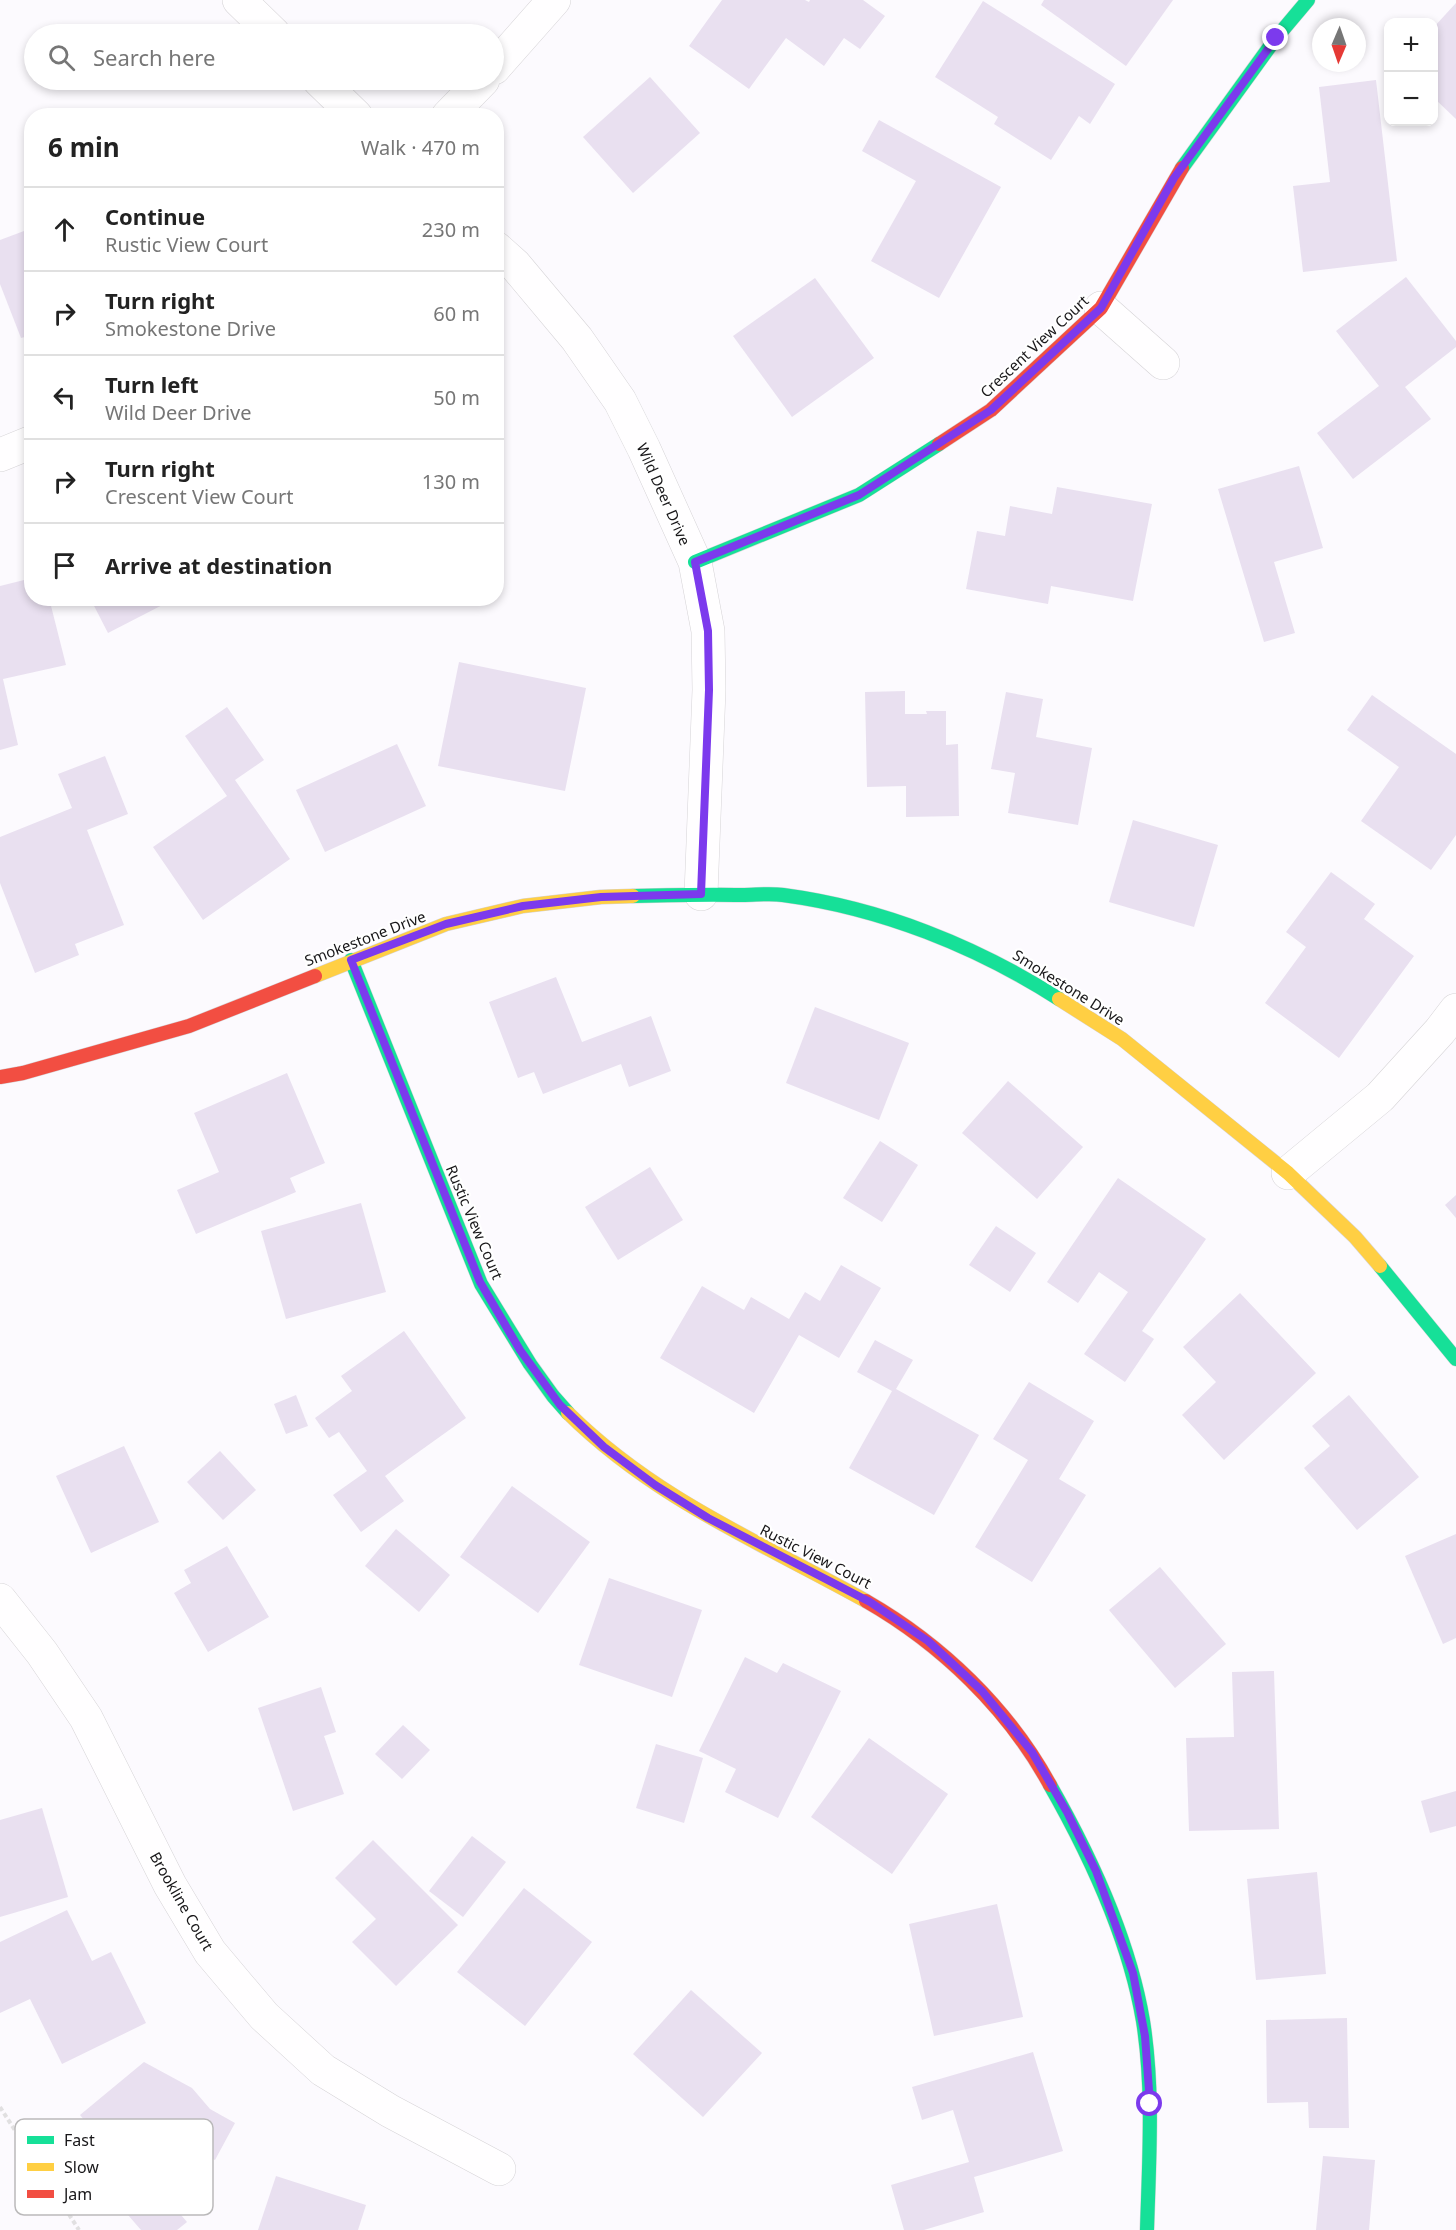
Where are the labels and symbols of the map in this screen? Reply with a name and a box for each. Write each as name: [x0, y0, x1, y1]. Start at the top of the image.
north arrow: [1312, 18, 1366, 72]
route end: [1262, 24, 1288, 50]
street label: Crescent View Court: [975, 290, 1093, 402]
street label: Wild Deer Drive: [633, 440, 695, 548]
street label: Smokestone Drive: [302, 906, 428, 970]
street label: Smokestone Drive: [1009, 945, 1129, 1029]
street label: Rustic View Court: [442, 1162, 508, 1283]
street label: Rustic View Court: [757, 1519, 876, 1593]
street label: Brookline Court: [146, 1848, 219, 1954]
route start: [1136, 2090, 1162, 2116]
legend: [15, 2119, 213, 2215]
text: Fast: [64, 2129, 95, 2151]
text: Slow: [64, 2156, 99, 2178]
text: Jam: [62, 2183, 92, 2205]

